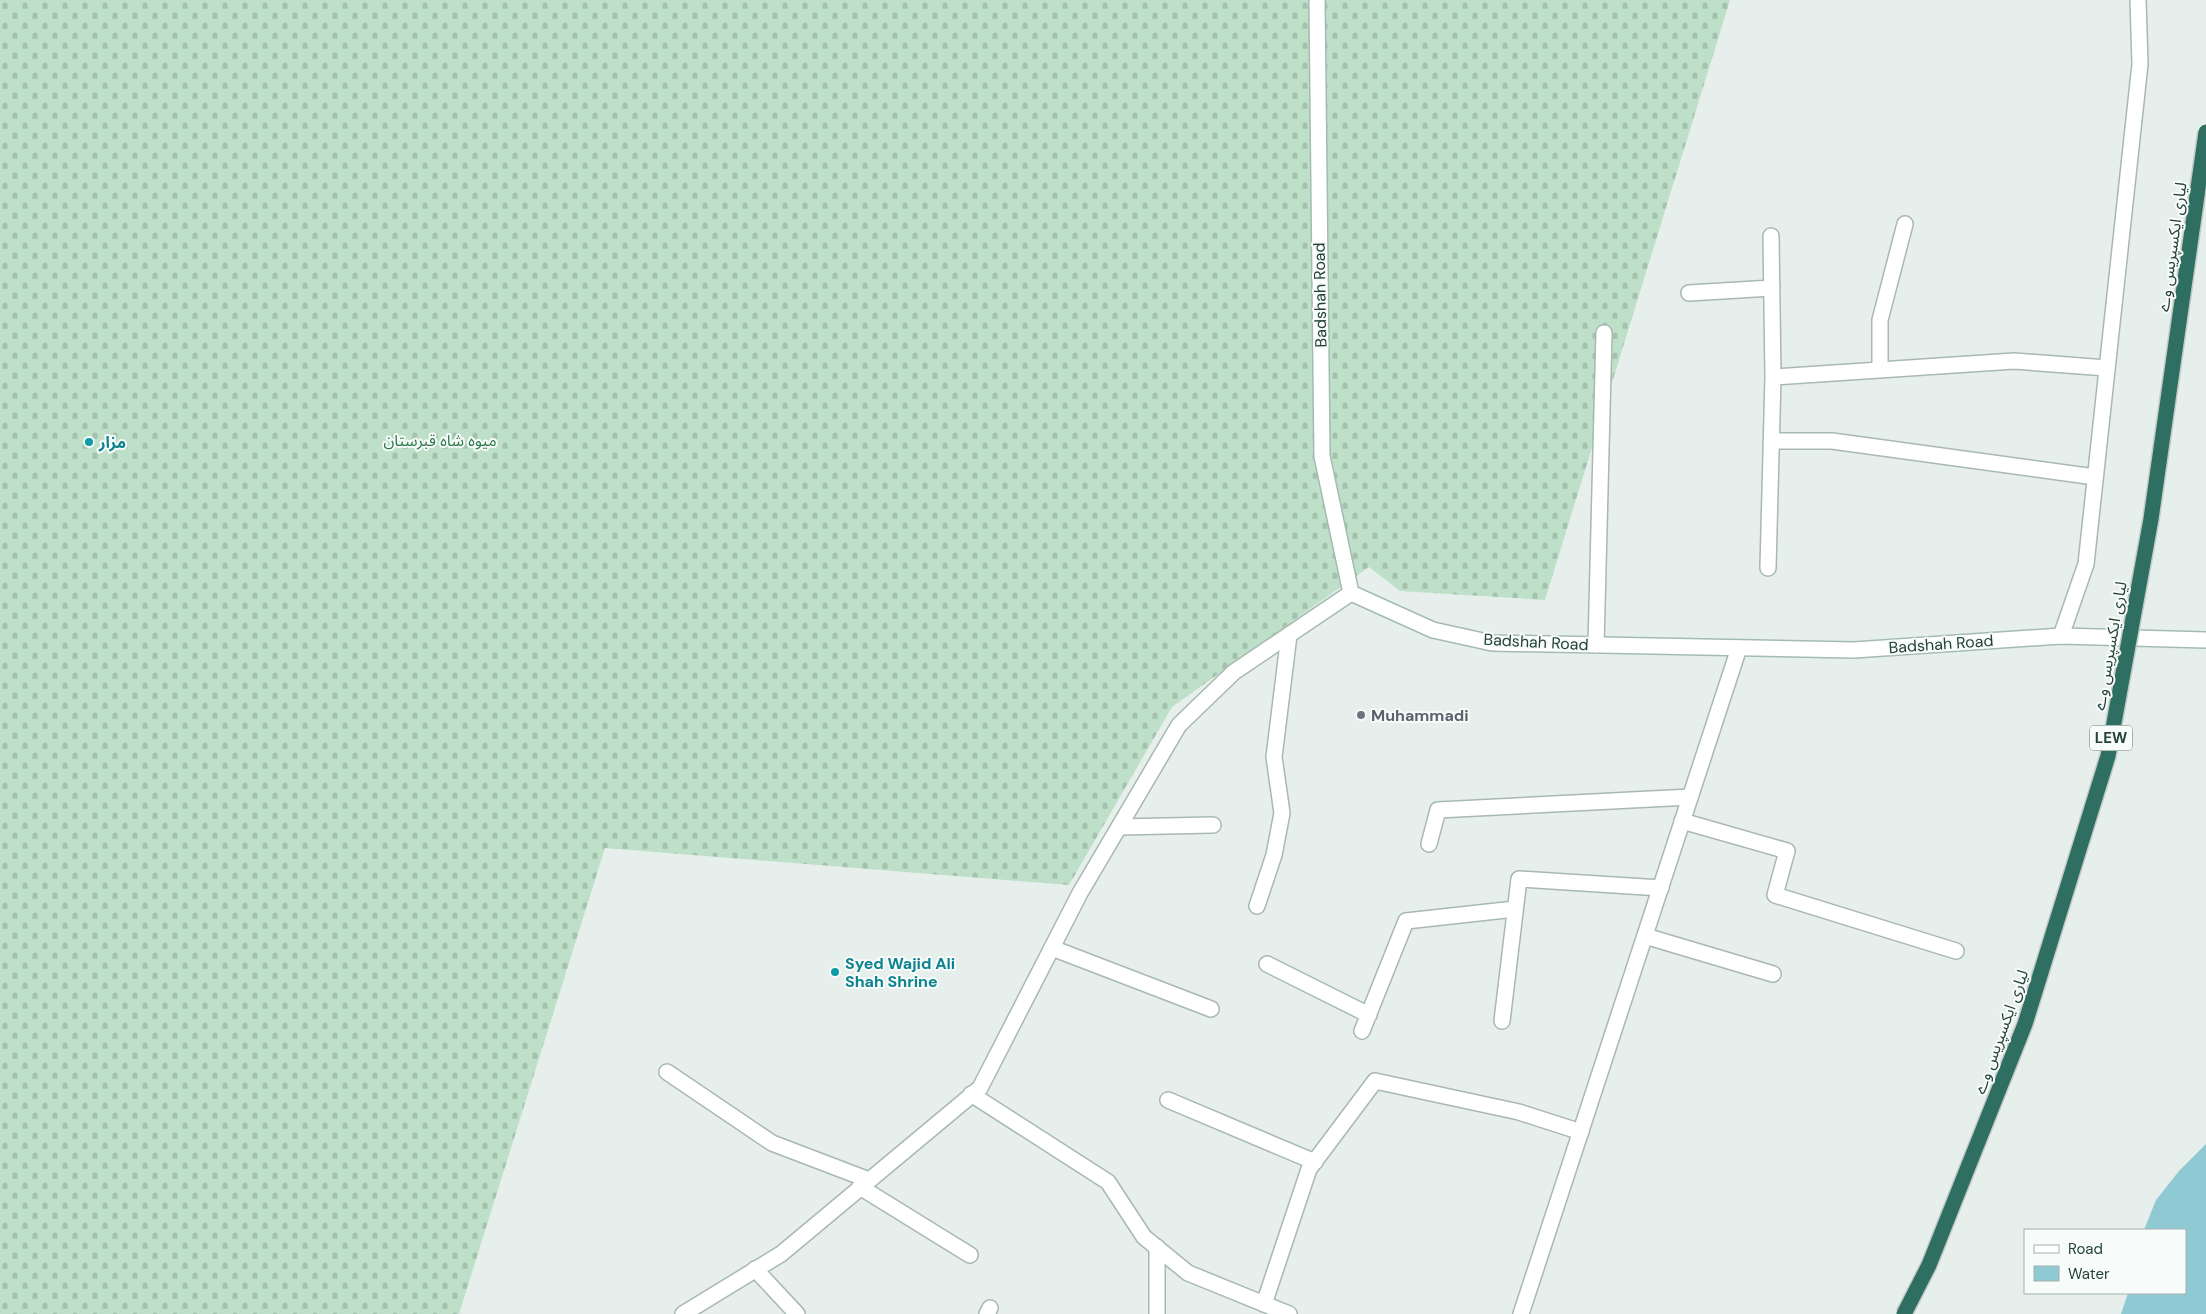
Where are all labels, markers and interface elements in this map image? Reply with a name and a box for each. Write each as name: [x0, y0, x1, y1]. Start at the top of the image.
street label: لیاری ایکسپریس وے: [2153, 181, 2192, 313]
street label: Badshah Road: [1309, 242, 1331, 348]
park label: میوہ شاہ قبرستان: [383, 430, 497, 451]
place label: مزار: [98, 432, 126, 453]
marker: مزار: [83, 436, 95, 448]
street label: لیاری ایکسپریس وے: [2088, 580, 2132, 712]
street label: Badshah Road: [1483, 629, 1589, 655]
street label: Badshah Road: [1888, 630, 1994, 658]
place label: Muhammadi: [1371, 705, 1469, 726]
marker: Muhammadi: [1355, 709, 1367, 721]
road number: LEW: [2090, 726, 2132, 750]
place label: Syed Wajid Ali Shah Shrine: [845, 953, 955, 992]
marker: Syed Wajid Ali Shah Shrine: [829, 966, 841, 978]
street label: لیاری ایکسپریس وے: [1969, 967, 2033, 1097]
legend: [2024, 1229, 2186, 1294]
text: Road: [2068, 1239, 2103, 1259]
text: Water: [2068, 1264, 2110, 1284]

